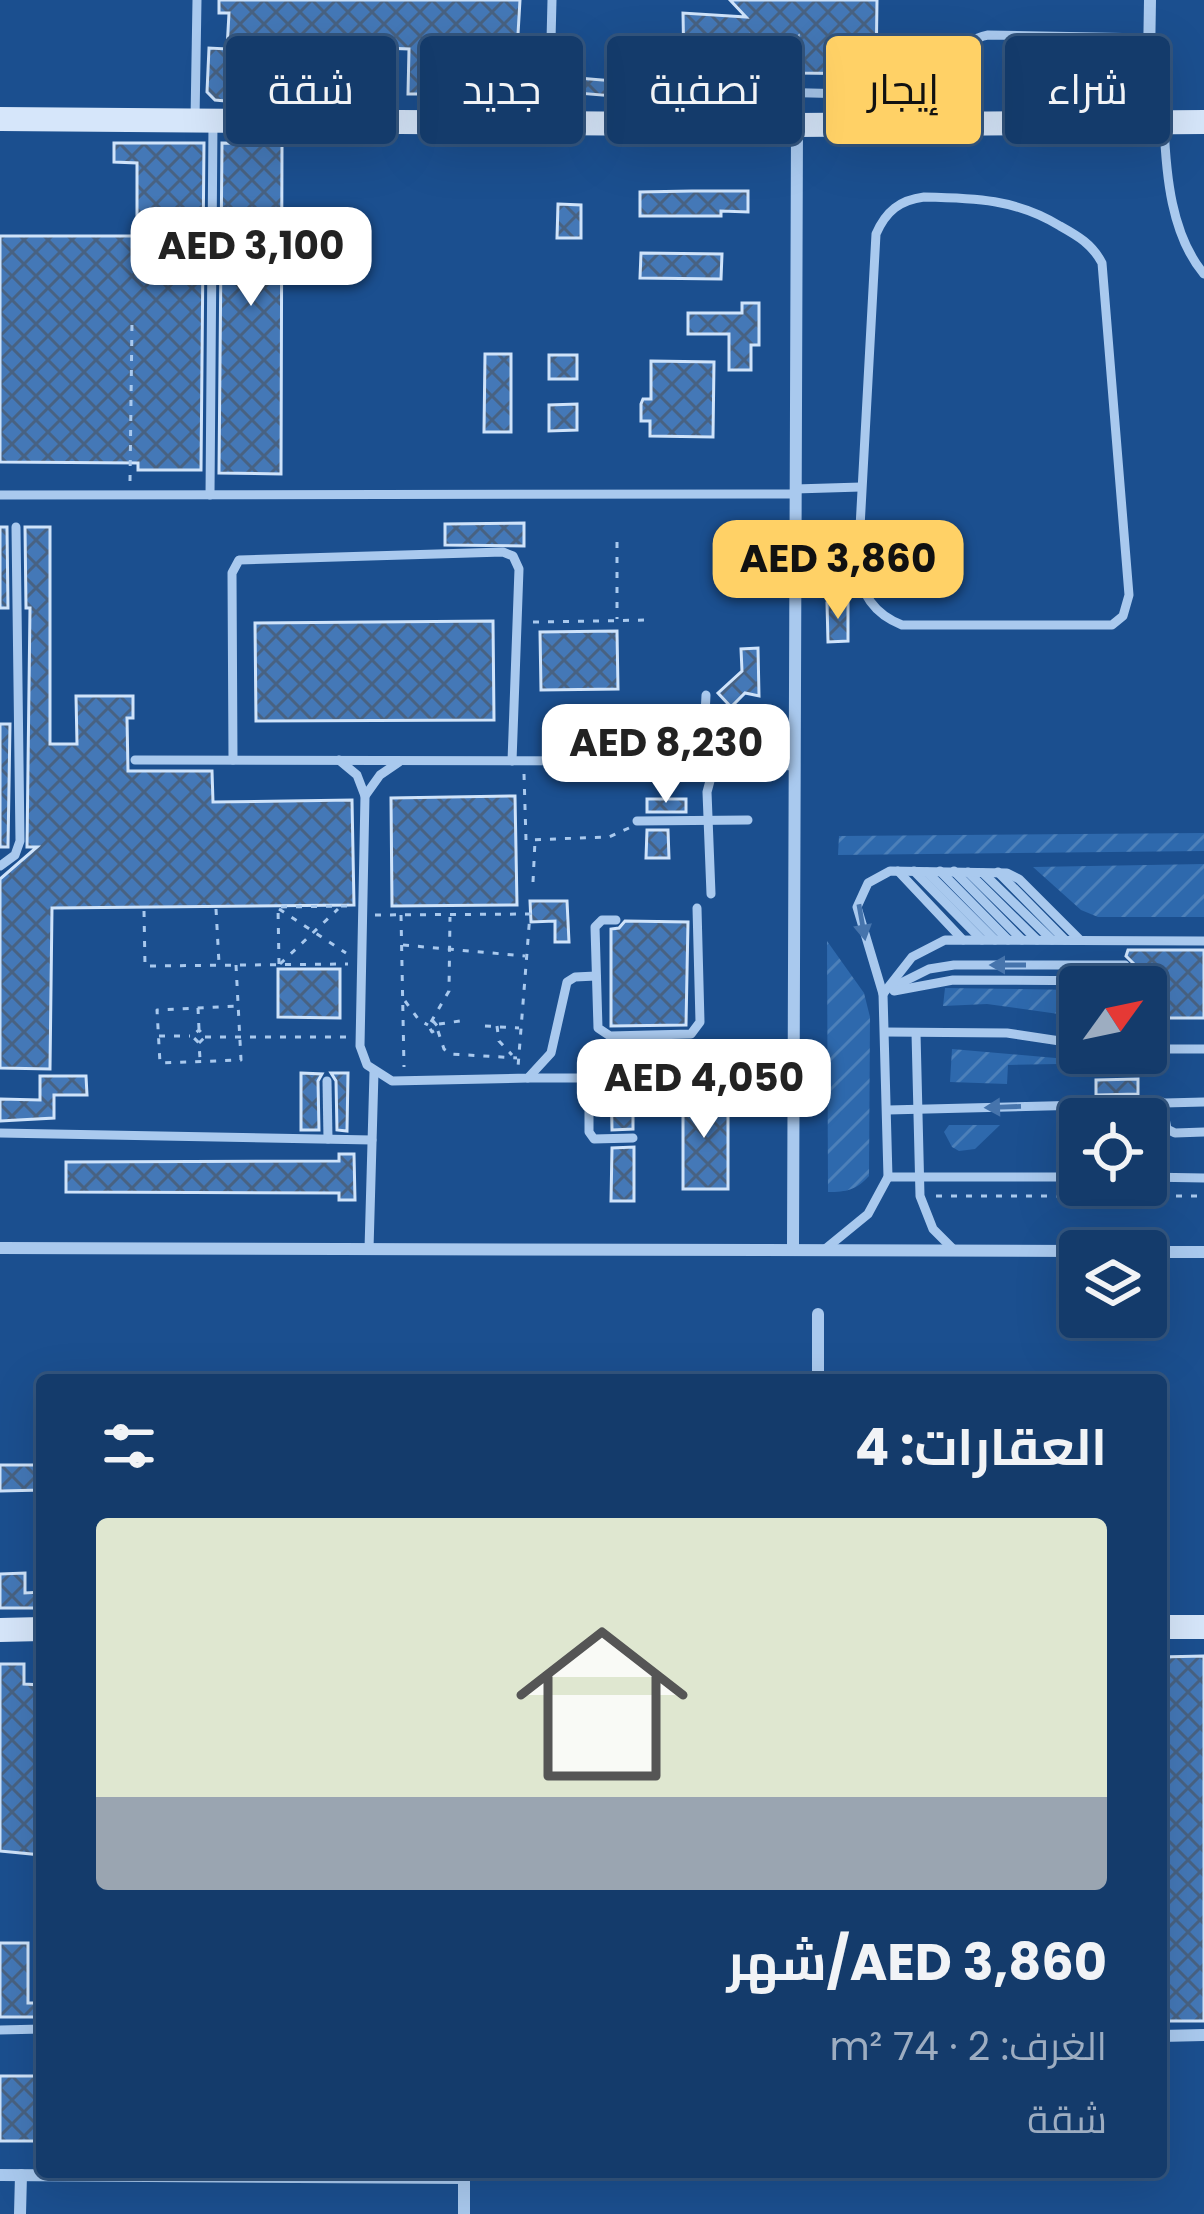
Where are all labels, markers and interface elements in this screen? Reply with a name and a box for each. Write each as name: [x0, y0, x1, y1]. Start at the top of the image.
chip: شقة: [226, 36, 396, 144]
chip: جديد: [420, 36, 583, 144]
chip: تصفية: [607, 36, 802, 144]
chip: إيجار: [826, 36, 981, 144]
chip: شراء: [1005, 36, 1170, 144]
pin: AED 3,100: [114, 207, 388, 309]
text: AED 3,100: [158, 218, 344, 273]
pin: AED 3,860: [701, 520, 975, 622]
text: AED 3,860: [740, 531, 936, 586]
pin: AED 8,230: [529, 704, 803, 806]
text: AED 8,230: [569, 715, 763, 770]
one-way arrow: [853, 904, 872, 942]
one-way arrow: [988, 955, 1026, 975]
north arrow: [1059, 966, 1167, 1074]
map controls: [1059, 966, 1167, 1338]
pin: AED 4,050: [567, 1039, 841, 1141]
text: AED 4,050: [604, 1050, 804, 1105]
one-way arrow: [983, 1098, 1021, 1117]
button: locate: [1059, 1098, 1167, 1206]
button: layers: [1059, 1230, 1167, 1338]
text: العقارات: 4: [855, 1411, 1107, 1483]
icon: filters: [96, 1413, 162, 1479]
icon: home: [494, 1596, 710, 1812]
text: AED 3,860/شهر: [727, 1926, 1107, 1998]
text: الغرف: 2 · 74 m²: [829, 2019, 1107, 2074]
text: شقة: [1027, 2092, 1107, 2147]

